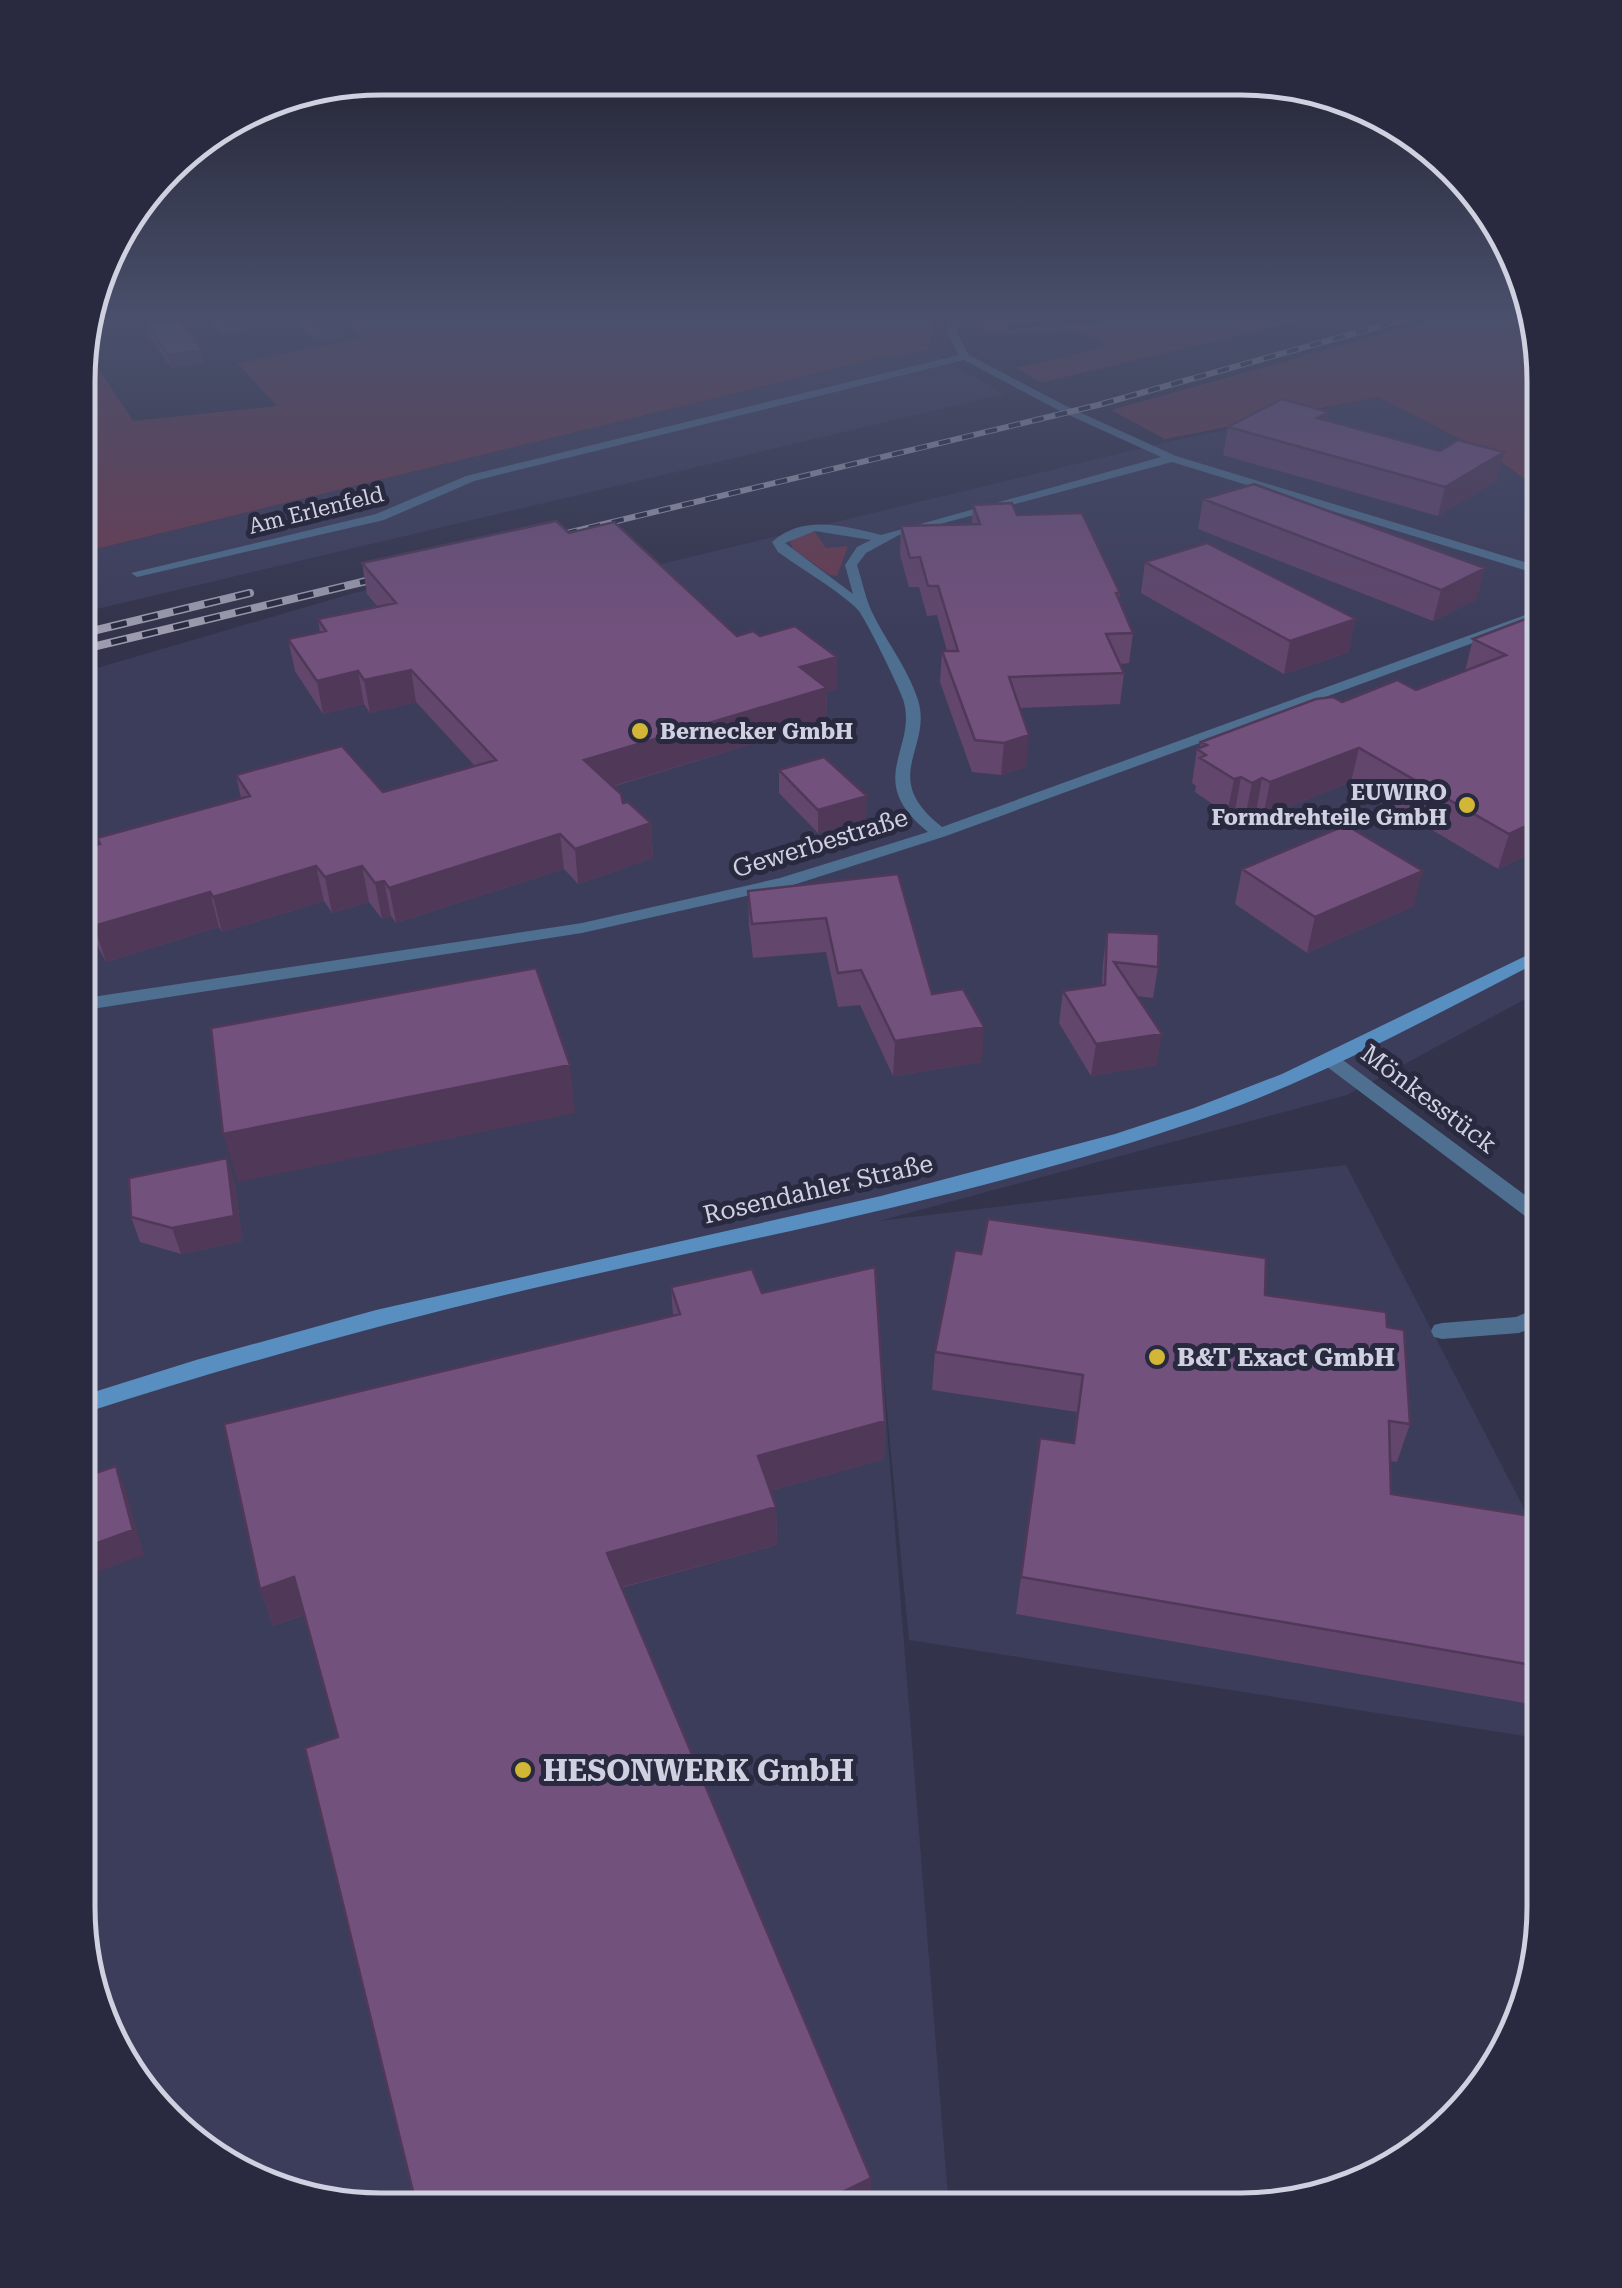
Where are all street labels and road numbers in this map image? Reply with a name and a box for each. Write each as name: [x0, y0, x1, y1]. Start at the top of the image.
street label: Am Erlenfeld: [246, 481, 386, 539]
street label: Gewerbestraße: [729, 803, 911, 883]
street label: Mönkesstück: [1356, 1039, 1502, 1159]
street label: Rosendahler Straße: [700, 1148, 936, 1230]

